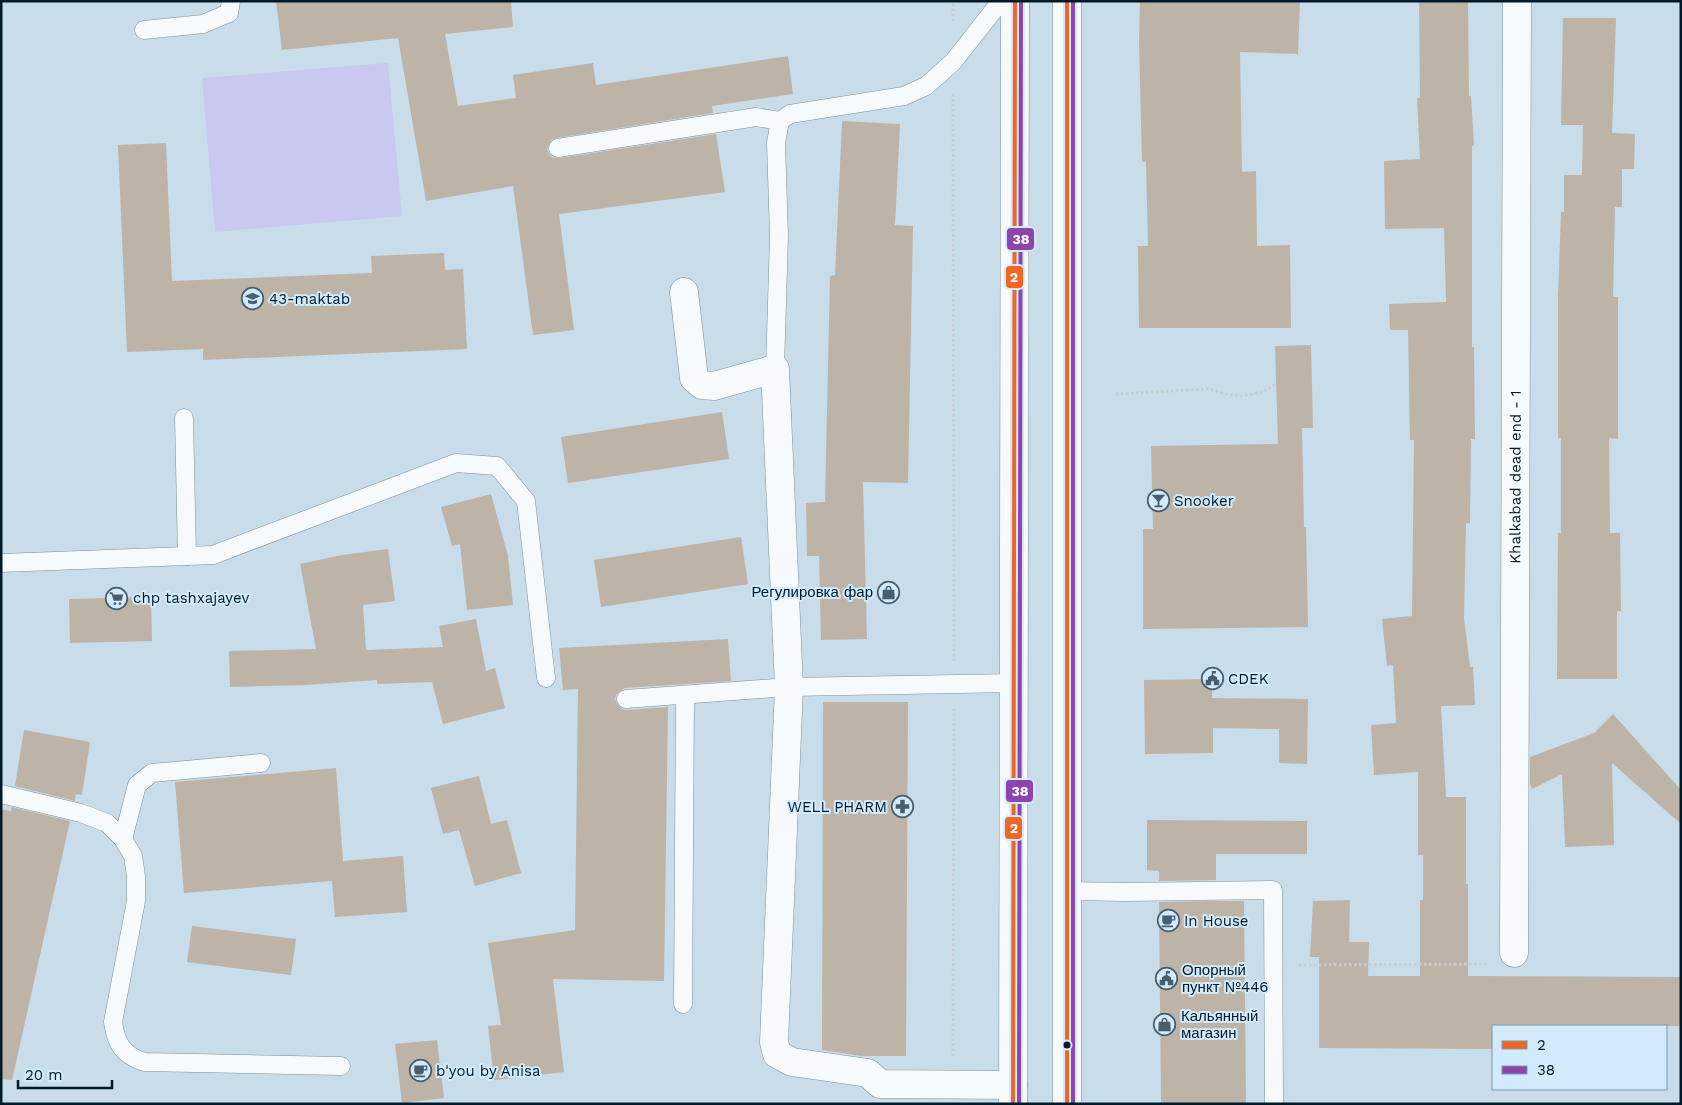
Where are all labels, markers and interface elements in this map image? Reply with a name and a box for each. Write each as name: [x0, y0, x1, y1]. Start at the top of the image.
line badge: 38: [1006, 227, 1035, 251]
text: 38: [1012, 231, 1030, 247]
line badge: 2: [1005, 265, 1024, 289]
text: 2: [1010, 269, 1018, 285]
school or university icon: 43-maktab: [241, 287, 265, 311]
place label: 43-maktab: [269, 290, 350, 308]
street label: Khalkabad dead end - 1: [1506, 390, 1525, 564]
bar icon: Snooker: [1146, 489, 1170, 513]
place label: Snooker: [1174, 492, 1234, 510]
shop icon: Регулировка фар: [877, 580, 901, 604]
place label: Регулировка фар: [752, 583, 873, 601]
supermarket icon: chp tashxajayev: [105, 586, 129, 610]
place label: chp tashxajayev: [133, 589, 249, 607]
public building icon: CDEK: [1200, 667, 1224, 691]
place label: CDEK: [1228, 670, 1269, 688]
line badge: 38: [1005, 779, 1034, 803]
text: 38: [1011, 783, 1029, 799]
pharmacy icon: WELL PHARM: [891, 795, 915, 819]
place label: WELL PHARM: [788, 798, 887, 816]
line badge: 2: [1004, 816, 1023, 840]
text: 2: [1010, 820, 1018, 836]
cafe icon: In House: [1156, 909, 1180, 933]
place label: In House: [1184, 912, 1248, 930]
place label: Опорный пункт №446: [1182, 961, 1268, 996]
public building icon: Опорный пункт №446: [1154, 967, 1178, 991]
place label: Кальянный магазин: [1181, 1007, 1259, 1042]
shop icon: Кальянный магазин: [1153, 1013, 1177, 1037]
legend: [1492, 1025, 1667, 1090]
text: 2: [1537, 1036, 1546, 1054]
unlabelled marker: [1062, 1040, 1072, 1050]
scale bar: [18, 1058, 111, 1090]
cafe icon: b'you by Anisa: [408, 1059, 432, 1083]
text: 38: [1537, 1061, 1555, 1079]
place label: b'you by Anisa: [436, 1062, 541, 1080]
text: 20 m: [25, 1066, 63, 1084]

